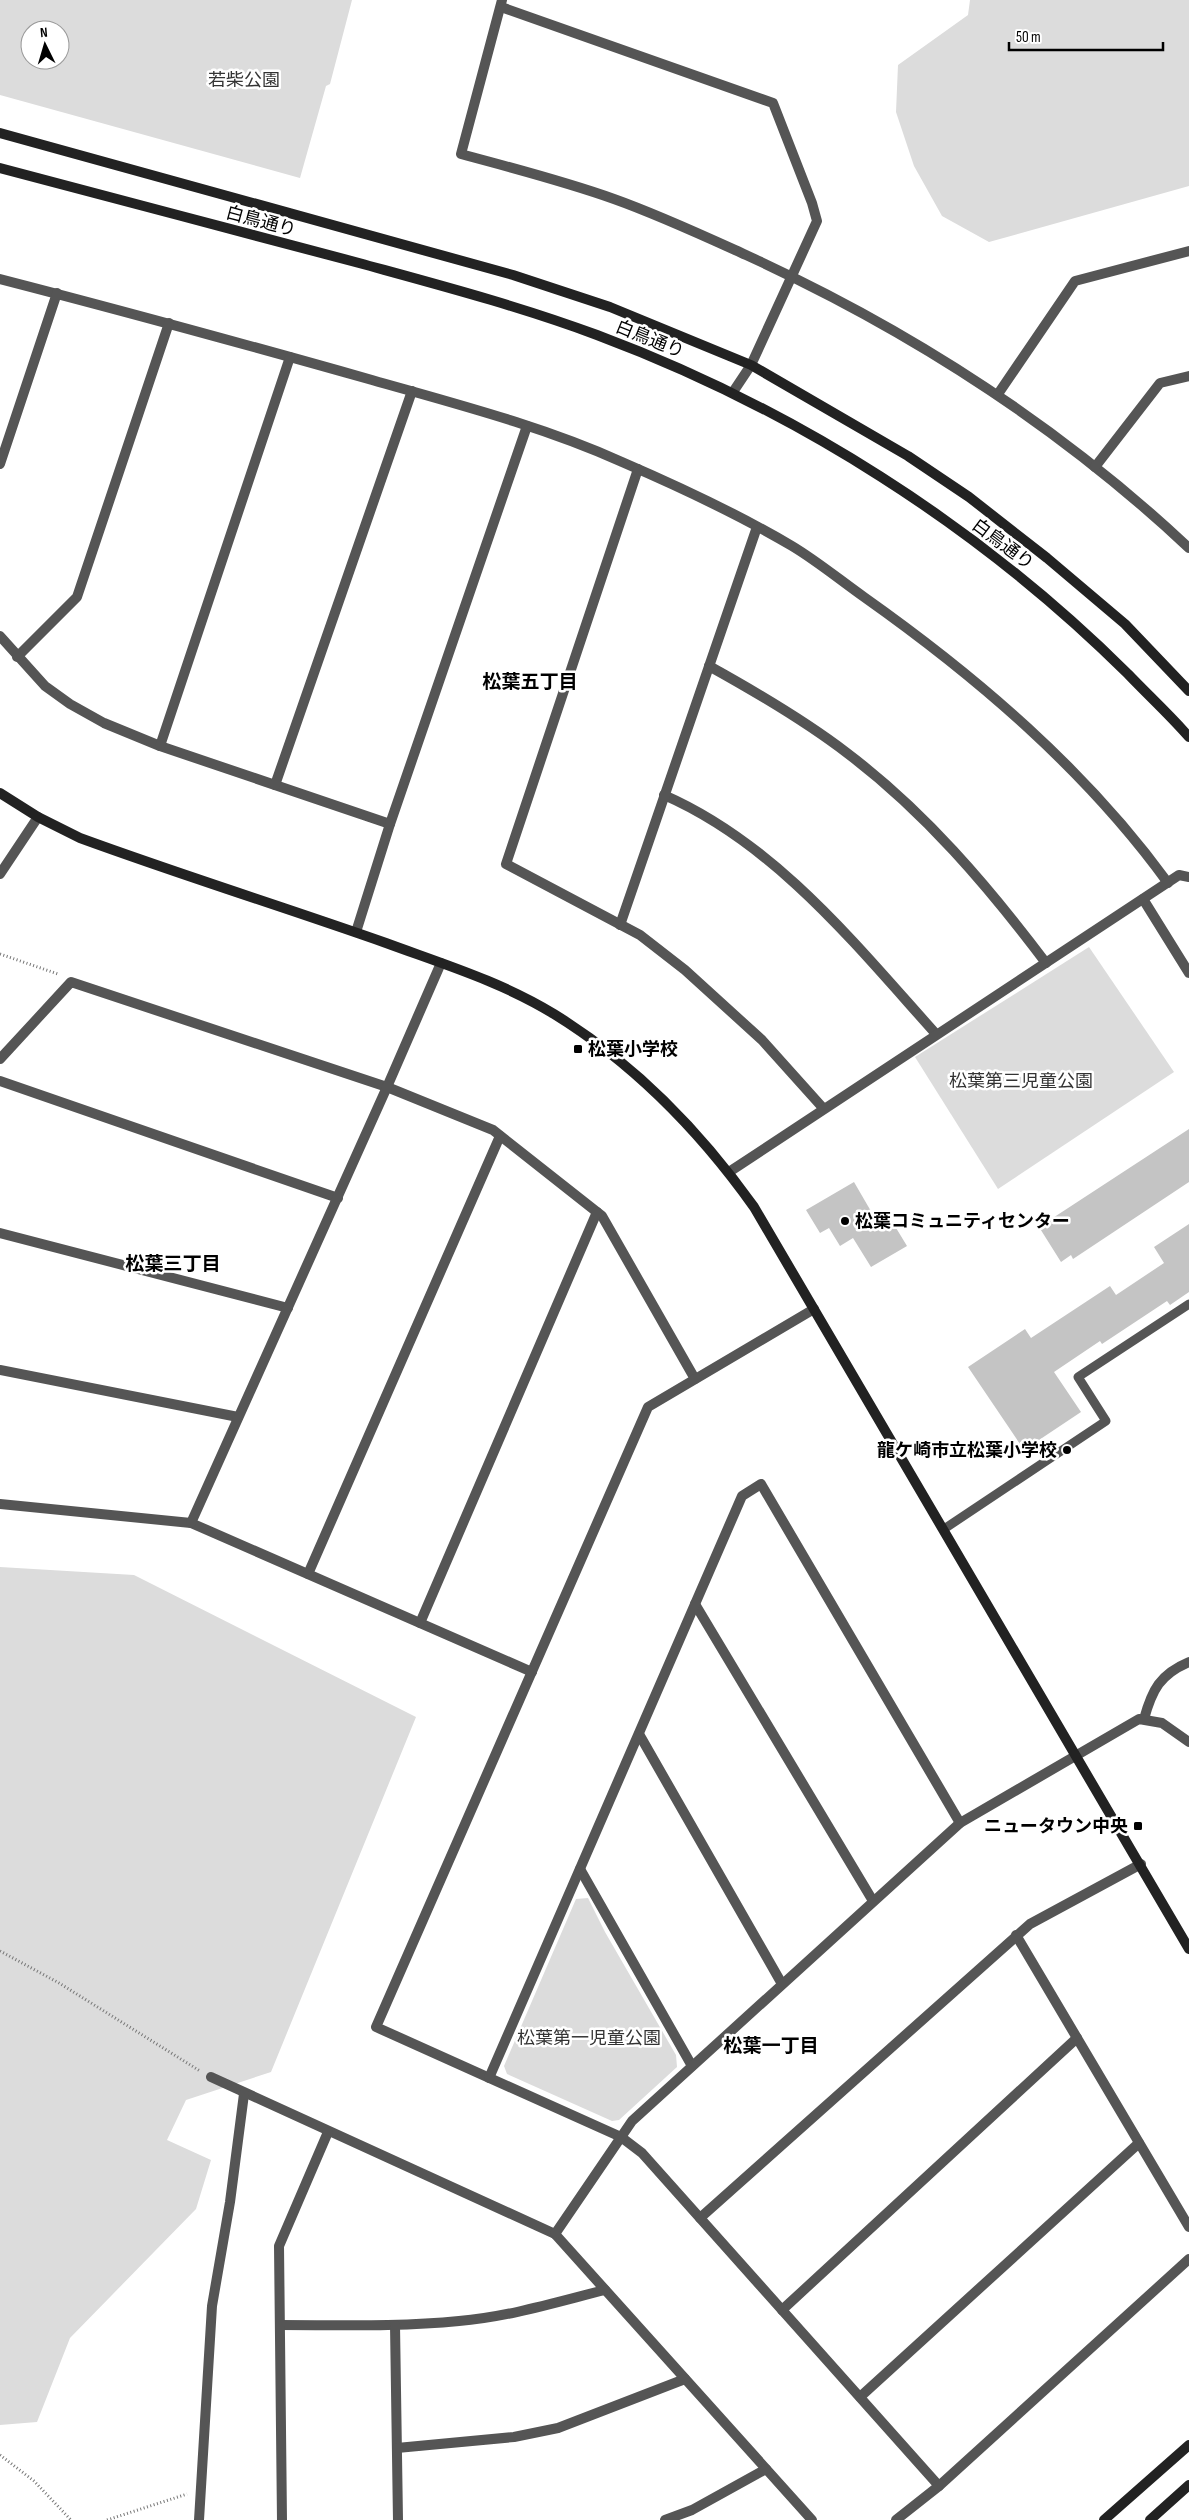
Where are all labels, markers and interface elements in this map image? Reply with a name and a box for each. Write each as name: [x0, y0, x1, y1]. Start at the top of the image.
north arrow: [20, 20, 70, 70]
scale bar: [1009, 20, 1163, 52]
text: N: [39, 24, 48, 41]
text: 50 m: [1016, 28, 1041, 47]
park label: 若柴公園: [208, 70, 280, 91]
street label: 白鳥通り: [223, 202, 298, 241]
street label: 白鳥通り: [613, 316, 687, 363]
street label: 白鳥通り: [968, 514, 1038, 574]
district label: 松葉五丁目: [482, 671, 578, 694]
place label: 松葉小学校: [588, 1039, 678, 1060]
marker: 松葉小学校: [572, 1043, 584, 1055]
park label: 松葉第三児童公園: [949, 1071, 1093, 1092]
place label: 松葉コミュニティセンター: [855, 1211, 1070, 1232]
marker: 松葉コミュニティセンター: [839, 1215, 851, 1227]
district label: 松葉三丁目: [125, 1253, 221, 1276]
place label: 龍ケ崎市立松葉小学校: [877, 1440, 1057, 1461]
marker: 龍ケ崎市立松葉小学校: [1061, 1444, 1073, 1456]
place label: ニュータウン中央: [984, 1816, 1128, 1837]
marker: ニュータウン中央: [1132, 1820, 1144, 1832]
park label: 松葉第一児童公園: [517, 2028, 661, 2049]
district label: 松葉一丁目: [723, 2035, 819, 2058]

